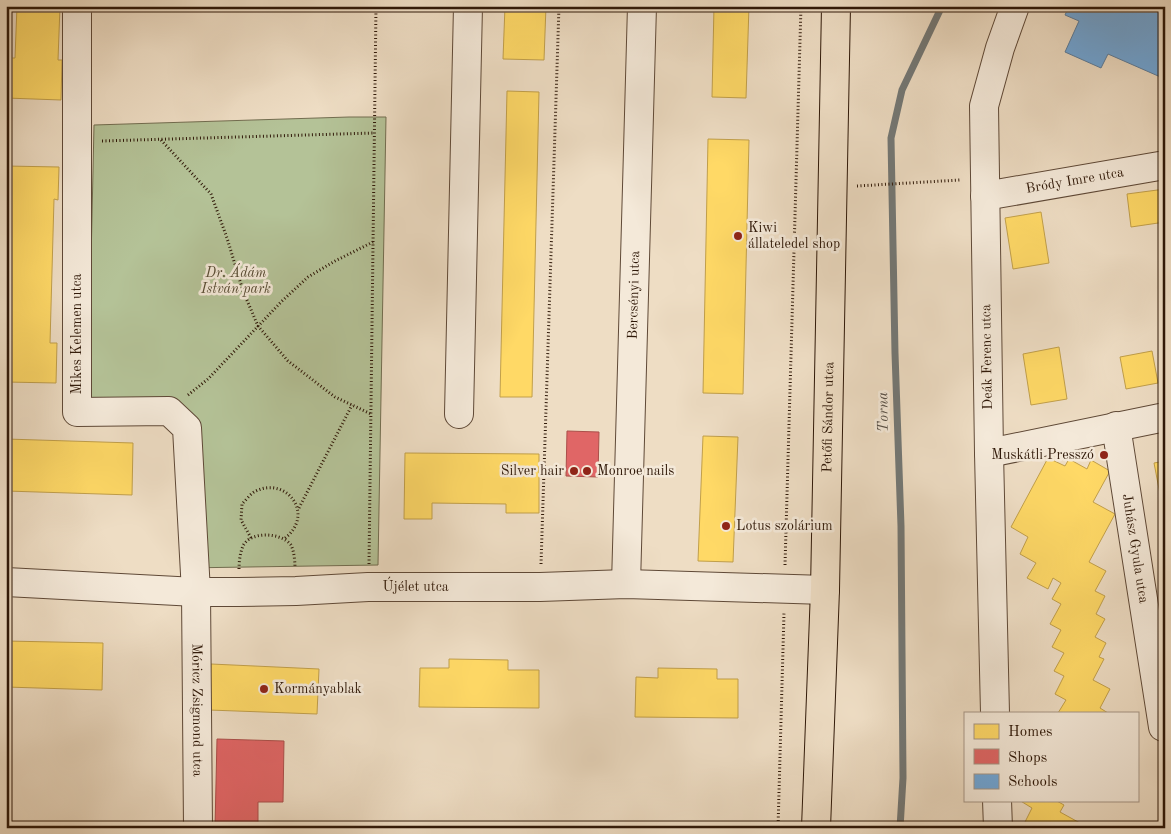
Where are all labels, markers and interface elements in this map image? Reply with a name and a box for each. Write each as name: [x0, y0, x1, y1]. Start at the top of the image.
street label: Bródy Imre utca: [1025, 165, 1125, 196]
place label: Kiwi állateledel shop: [748, 221, 840, 251]
marker: Kiwi állateledel shop: [732, 230, 744, 242]
street label: Bercsényi utca: [626, 251, 642, 340]
park label: Dr. Ádám István park: [200, 263, 271, 297]
street label: Mikes Kelemen utca: [70, 273, 84, 394]
street label: Deák Ferenc utca: [979, 304, 995, 410]
street label: Petőfi Sándor utca: [820, 362, 836, 473]
water label: Torna: [876, 392, 892, 432]
place label: Muskátli Presszó: [991, 448, 1094, 462]
marker: Muskátli Presszó: [1098, 449, 1110, 461]
place label: Silver hair: [501, 464, 564, 478]
place label: Monroe nails: [597, 464, 674, 478]
marker: Silver hair: [568, 465, 580, 477]
marker: Monroe nails: [581, 465, 593, 477]
street label: Juhász Gyula utca: [1120, 493, 1151, 604]
place label: Lotus szolárium: [736, 519, 833, 533]
marker: Lotus szolárium: [720, 520, 732, 532]
street label: Újélet utca: [382, 576, 449, 594]
street label: Móricz Zsigmond utca: [189, 643, 205, 777]
place label: Kormányablak: [274, 682, 362, 696]
marker: Kormányablak: [258, 683, 270, 695]
legend: [964, 712, 1138, 802]
text: Homes: [1008, 725, 1053, 740]
text: Shops: [1008, 751, 1047, 766]
text: Schools: [1008, 775, 1057, 790]

